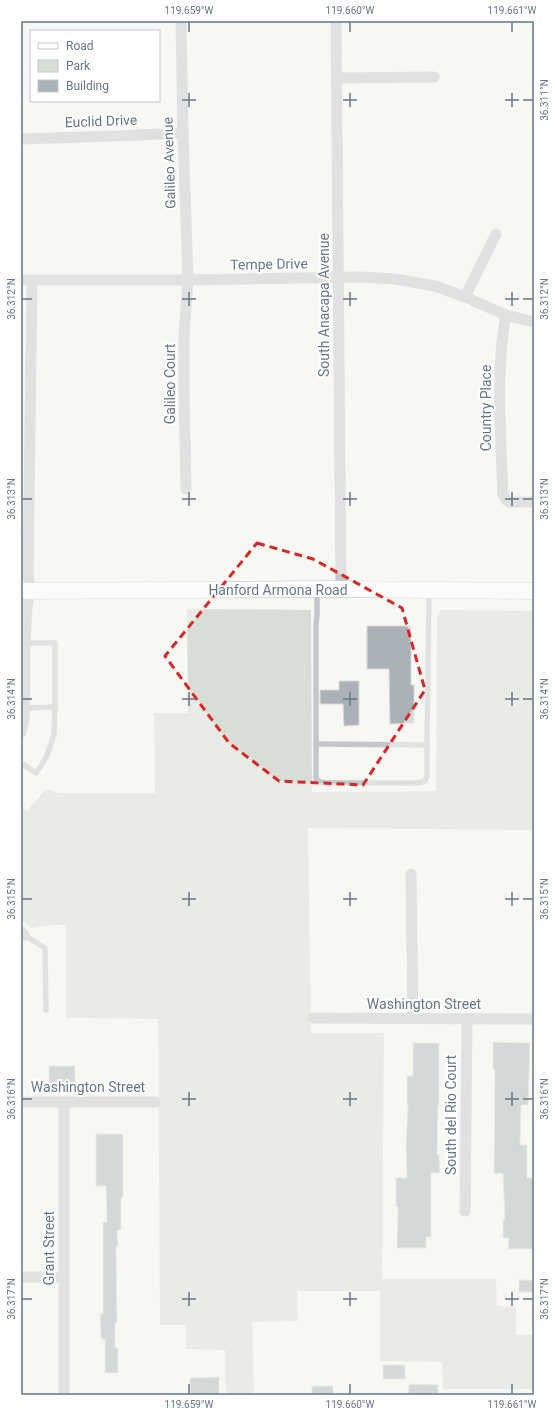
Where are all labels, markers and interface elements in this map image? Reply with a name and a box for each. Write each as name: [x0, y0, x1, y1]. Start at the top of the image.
text: 119.659°W: [165, 5, 214, 16]
text: 119.660°W: [326, 5, 375, 16]
text: 119.661°W: [488, 5, 537, 16]
legend: [30, 30, 160, 102]
text: Road: [66, 39, 94, 53]
text: Park: [66, 59, 91, 73]
text: Building: [66, 79, 109, 93]
text: 36.311°N: [539, 79, 550, 121]
street label: Euclid Drive: [64, 112, 138, 130]
street label: Galileo Avenue: [159, 117, 179, 209]
street label: South Anacapa Avenue: [316, 233, 332, 377]
street label: Tempe Drive: [230, 255, 308, 273]
text: 36.312°N: [6, 278, 17, 320]
text: 36.312°N: [539, 278, 550, 320]
street label: Galileo Court: [162, 343, 178, 424]
street label: Country Place: [478, 365, 494, 451]
text: 36.313°N: [6, 478, 17, 520]
text: 36.313°N: [539, 478, 550, 520]
street label: Hanford Armona Road: [208, 582, 348, 598]
text: 36.314°N: [6, 678, 17, 720]
text: 36.314°N: [539, 678, 550, 720]
text: 36.315°N: [6, 878, 17, 920]
text: 36.315°N: [539, 878, 550, 920]
street label: Washington Street: [367, 996, 482, 1012]
street label: South del Rio Court: [443, 1055, 459, 1175]
text: 36.316°N: [6, 1078, 17, 1120]
text: 36.316°N: [539, 1078, 550, 1120]
street label: Washington Street: [31, 1079, 146, 1095]
street label: Grant Street: [41, 1210, 57, 1285]
text: 36.317°N: [6, 1278, 17, 1320]
text: 36.317°N: [539, 1278, 550, 1320]
text: 119.659°W: [165, 1399, 214, 1410]
text: 119.660°W: [326, 1399, 375, 1410]
text: 119.661°W: [488, 1399, 537, 1410]

